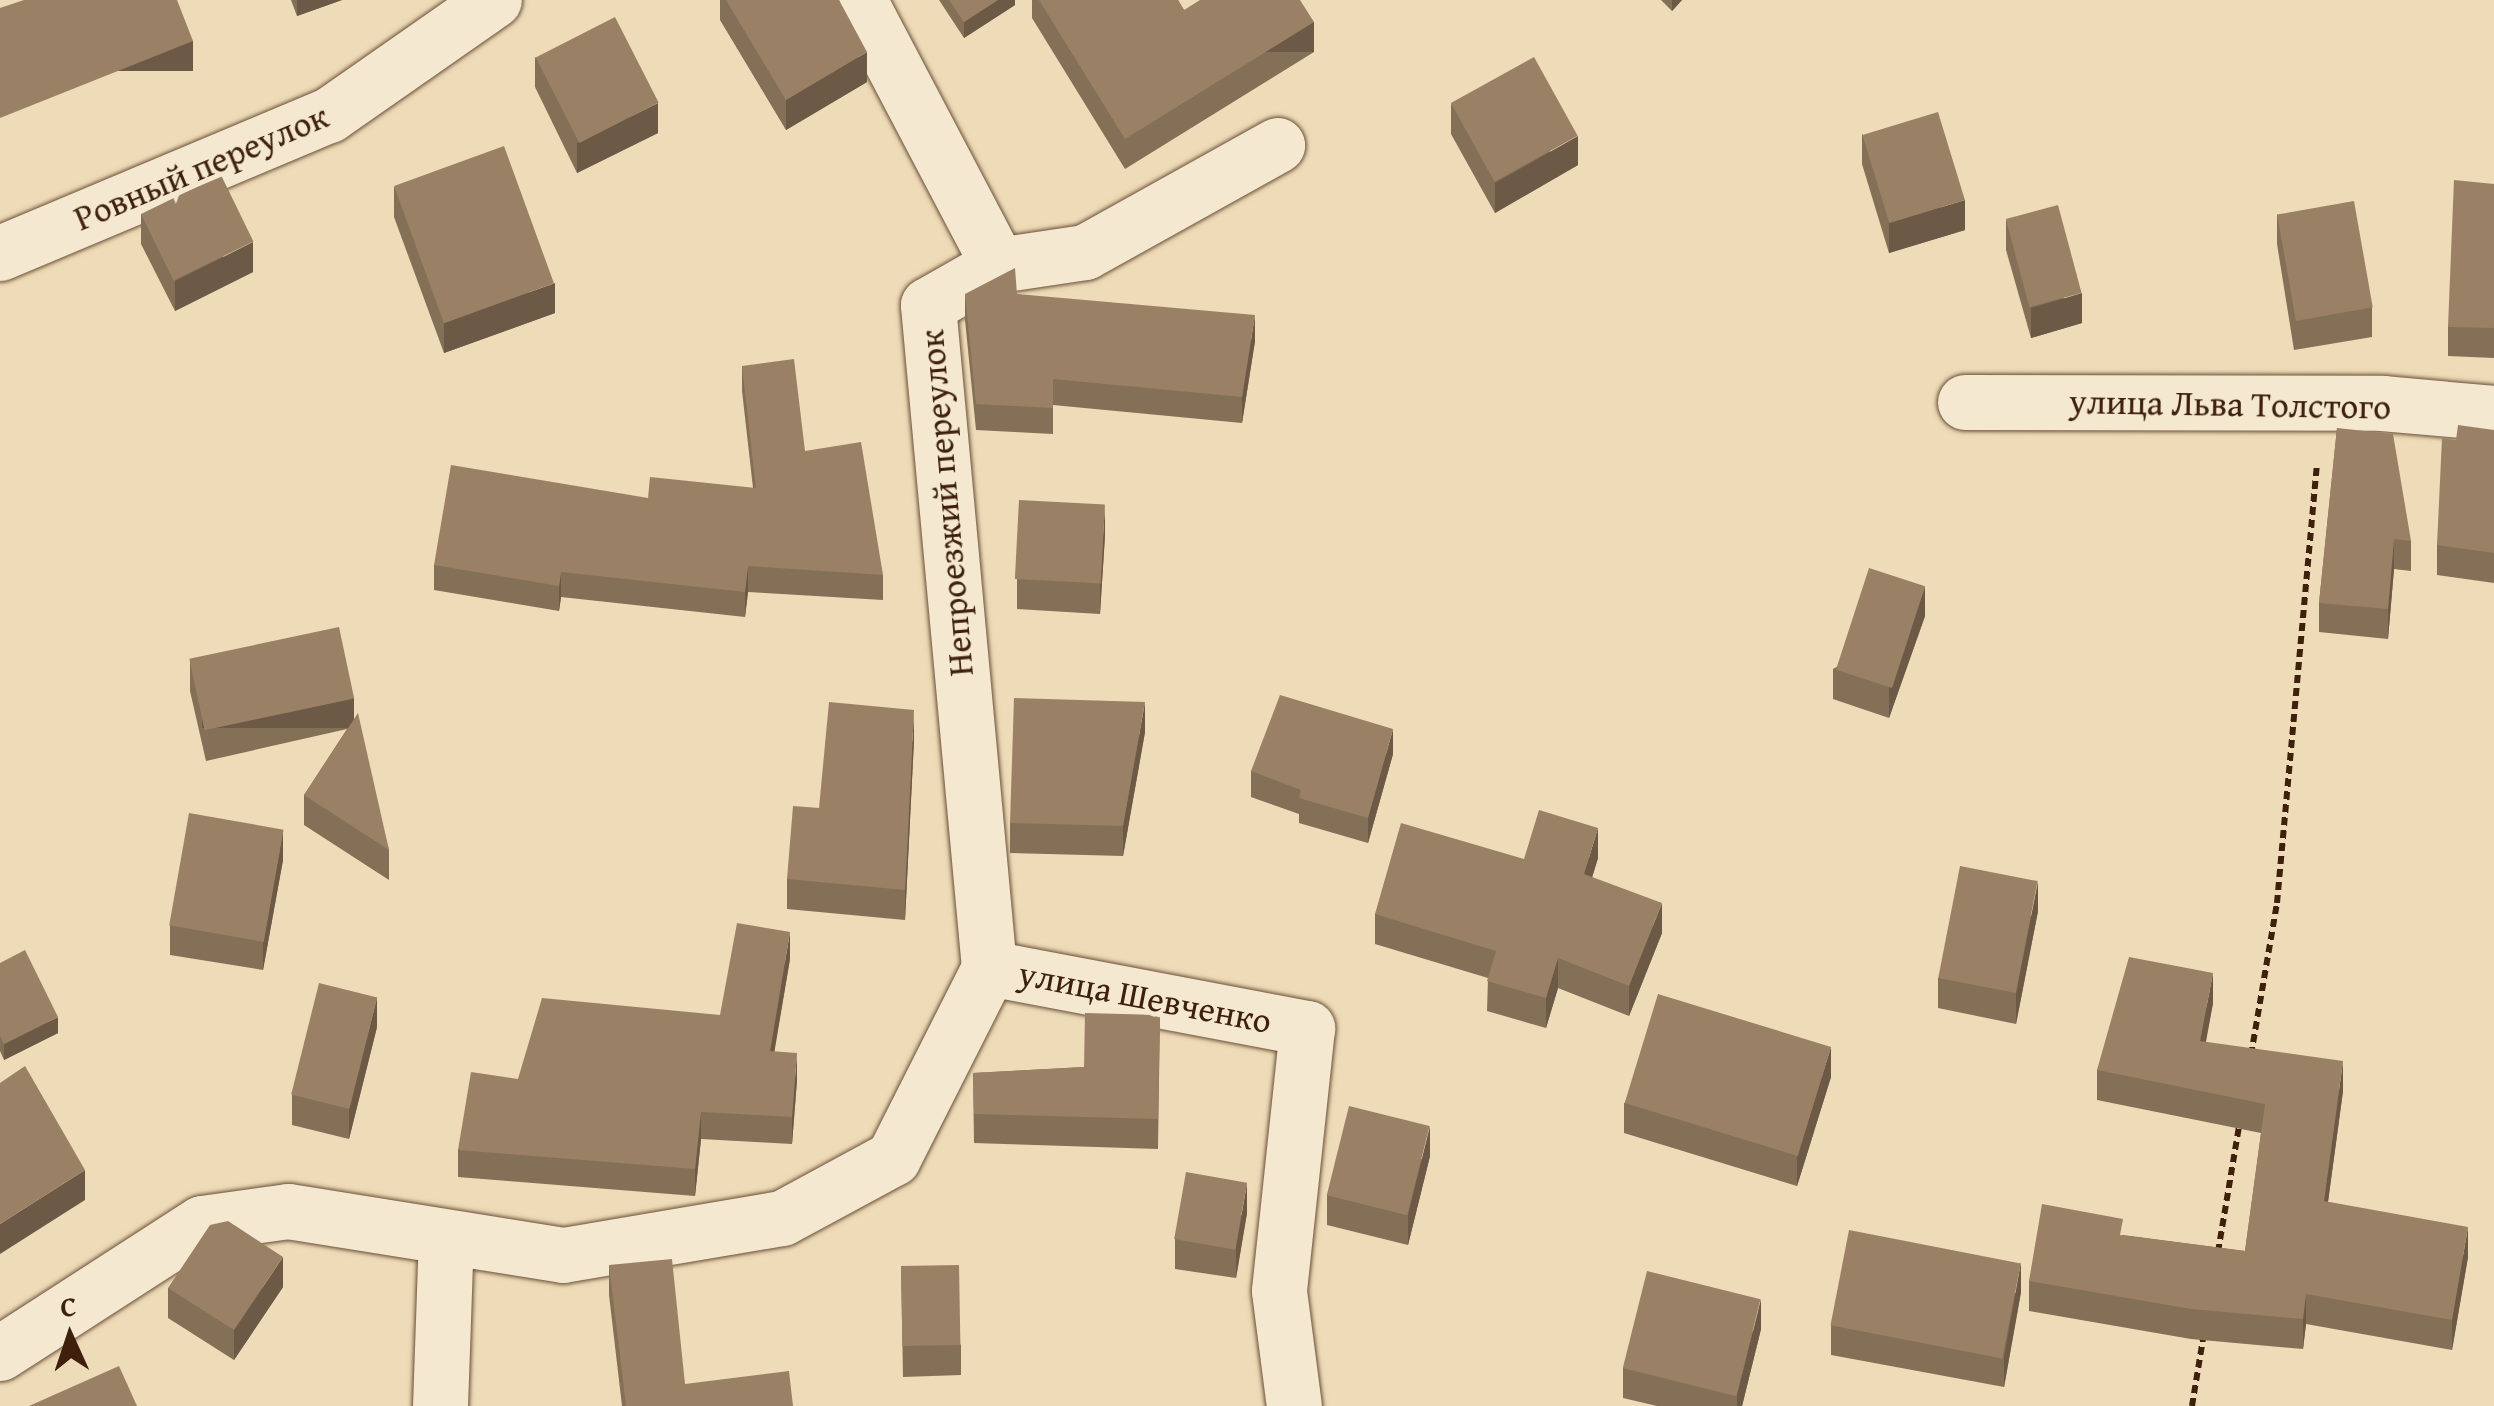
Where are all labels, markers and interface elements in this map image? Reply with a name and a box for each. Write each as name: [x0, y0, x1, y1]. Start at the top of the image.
street label: Ровный переулок: [68, 95, 334, 239]
street label: Непроезжий переулок: [910, 328, 982, 678]
street label: улица Льва Толстого: [2069, 380, 2391, 428]
street label: улица Шевченко: [1015, 952, 1275, 1042]
text: С: [59, 1285, 77, 1326]
north arrow: [20, 1286, 120, 1386]

